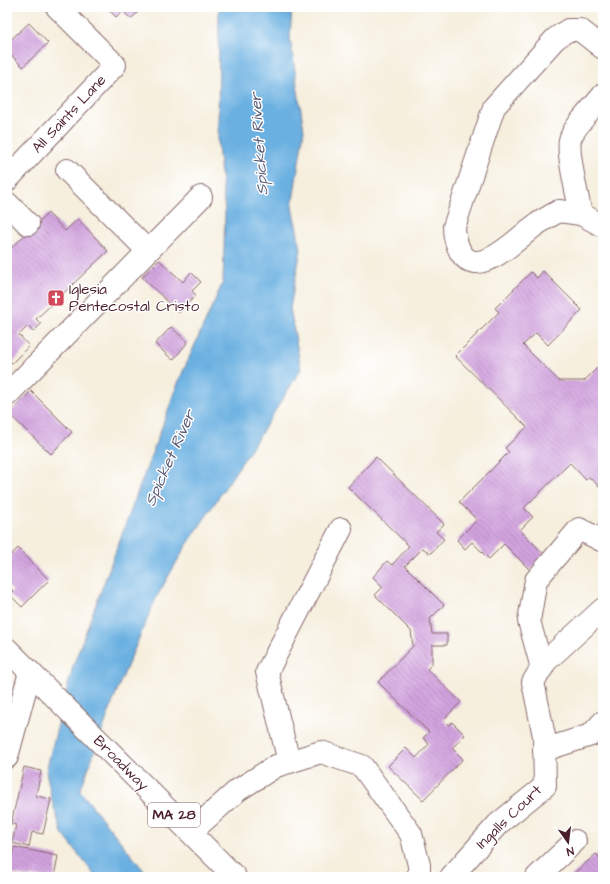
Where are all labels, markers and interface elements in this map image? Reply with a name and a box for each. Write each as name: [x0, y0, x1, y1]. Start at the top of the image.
street label: All Saints Lane: [27, 70, 111, 158]
water label: Spicket River: [244, 90, 274, 196]
place label: Iglesia Pentecostal Cristo: [69, 279, 200, 317]
church icon: Iglesia Pentecostal Cristo: [46, 288, 66, 308]
water label: Spicket River: [139, 405, 202, 509]
street label: Broadway: [88, 731, 153, 796]
street label: Ingalls Court: [471, 780, 547, 855]
road number: MA 28: [148, 803, 200, 827]
north arrow: [548, 822, 588, 862]
text: N: [565, 843, 575, 859]

